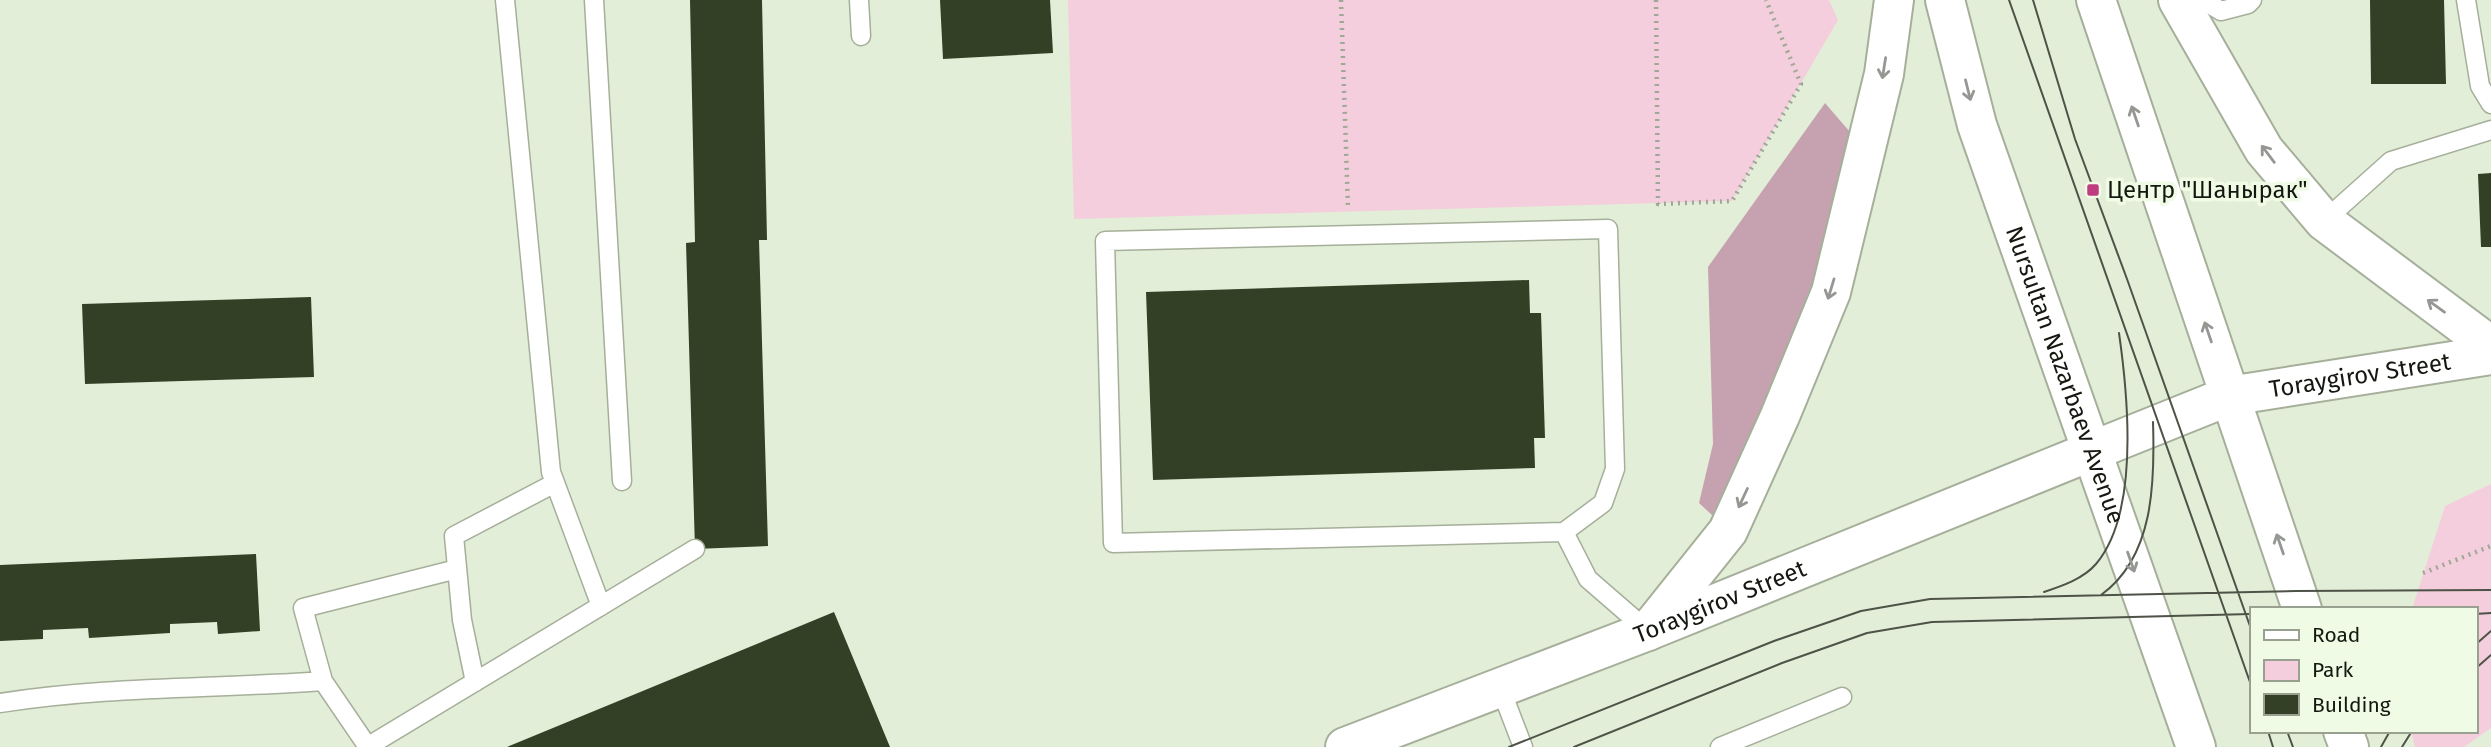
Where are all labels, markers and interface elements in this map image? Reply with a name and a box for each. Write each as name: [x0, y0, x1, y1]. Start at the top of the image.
one-way arrow: [1877, 56, 1890, 79]
one-way arrow: [1962, 78, 1975, 101]
one-way arrow: [2128, 106, 2140, 128]
one-way arrow: [2261, 145, 2276, 164]
place label: Центр "Шанырак": [2107, 176, 2308, 204]
marker: Центр "Шанырак": [2085, 182, 2101, 198]
street label: Nursultan Nazarbaev Avenue: [2000, 222, 2130, 527]
one-way arrow: [1823, 277, 1836, 299]
one-way arrow: [2427, 298, 2446, 313]
one-way arrow: [2200, 321, 2213, 343]
street label: Toraygirov Street: [2267, 347, 2453, 404]
one-way arrow: [1736, 487, 1749, 508]
one-way arrow: [2273, 534, 2285, 556]
one-way arrow: [2126, 550, 2138, 572]
street label: Toraygirov Street: [1630, 554, 1810, 649]
legend: [2250, 607, 2477, 733]
text: Road: [2312, 622, 2360, 648]
text: Park: [2312, 657, 2354, 683]
text: Building: [2312, 692, 2391, 718]

